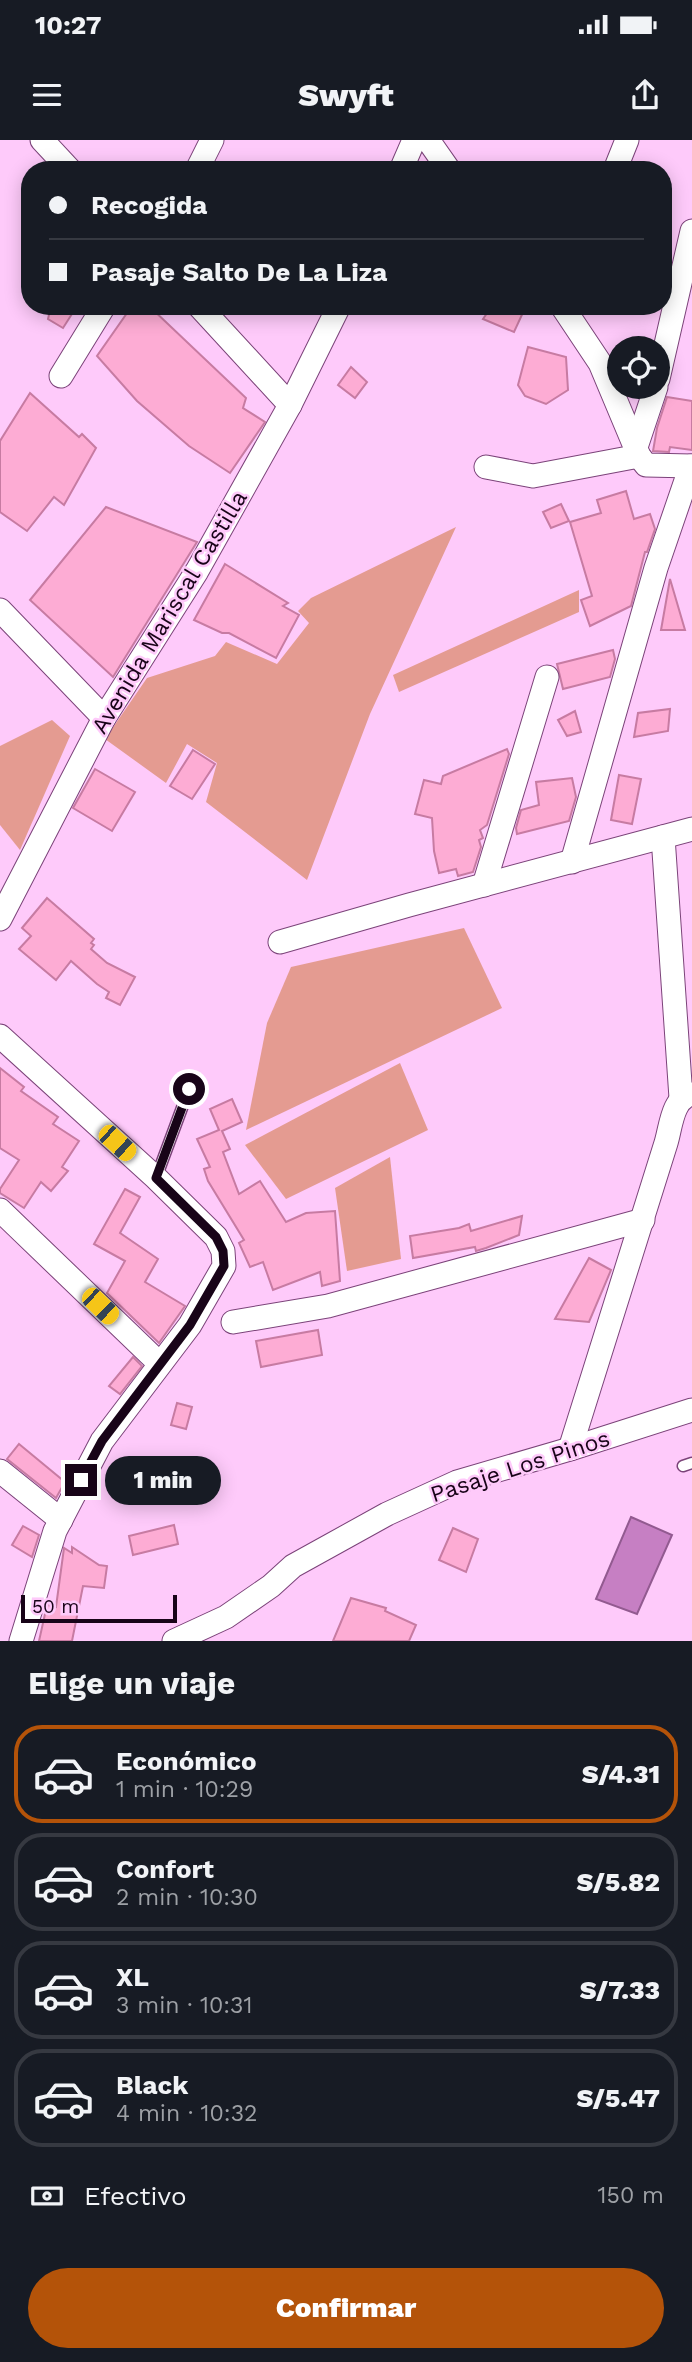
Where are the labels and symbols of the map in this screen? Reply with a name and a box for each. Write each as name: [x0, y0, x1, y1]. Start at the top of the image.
street label: Avenida Mariscal Castilla: [86, 486, 253, 739]
route start: [173, 1073, 205, 1105]
car: [95, 1121, 140, 1165]
car: [78, 1284, 123, 1328]
street label: Pasaje Los Pinos: [427, 1425, 613, 1508]
callout: 1 min: [106, 1456, 221, 1504]
route end: [65, 1464, 97, 1496]
scale bar: [21, 1592, 177, 1624]

